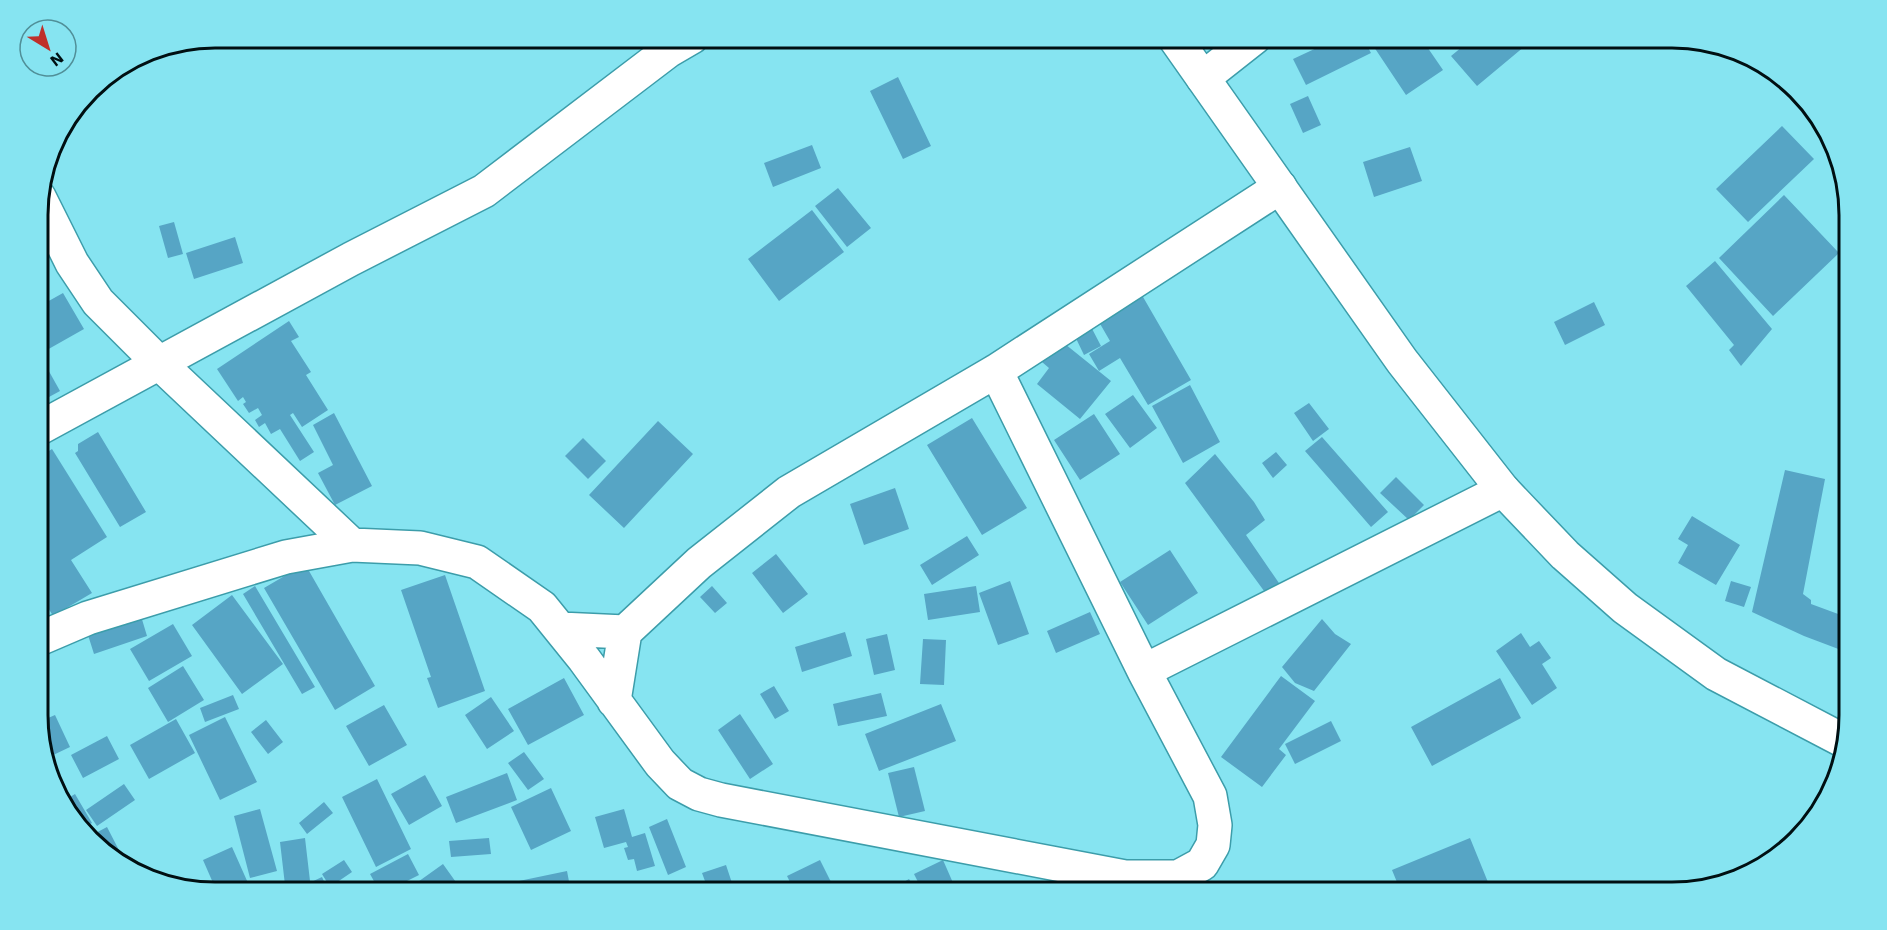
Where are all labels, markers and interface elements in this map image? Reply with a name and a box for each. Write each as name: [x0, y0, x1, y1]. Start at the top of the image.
north arrow: [18, 18, 78, 78]
text: N: [46, 48, 67, 71]

